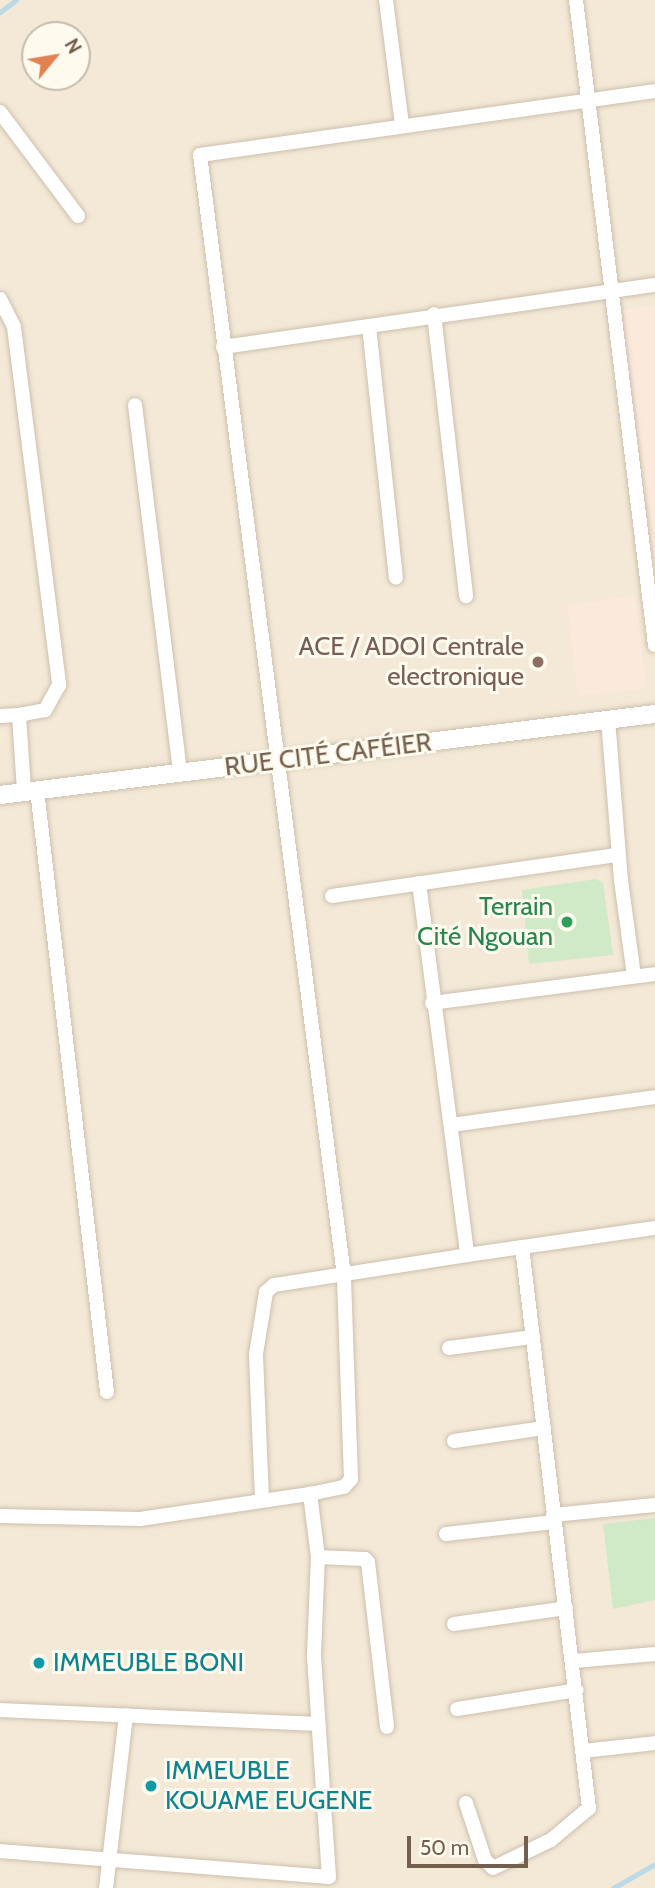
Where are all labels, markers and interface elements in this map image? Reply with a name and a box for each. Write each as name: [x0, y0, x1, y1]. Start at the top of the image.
north arrow: [21, 21, 91, 91]
text: N: [60, 35, 86, 58]
place label: ACE / ADOI Centrale electronique: [298, 631, 524, 692]
marker: ACE / ADOI Centrale electronique: [530, 654, 546, 670]
street label: RUE CITÉ CAFÉIER: [223, 727, 433, 783]
place label: Terrain Cité Ngouan: [417, 891, 553, 953]
marker: Terrain Cité Ngouan: [559, 914, 575, 930]
place label: IMMEUBLE BONI: [53, 1647, 244, 1679]
marker: IMMEUBLE BONI: [31, 1655, 47, 1671]
place label: IMMEUBLE KOUAME EUGENE: [165, 1755, 372, 1816]
marker: IMMEUBLE KOUAME EUGENE: [143, 1778, 159, 1794]
scale bar: [410, 1822, 531, 1866]
text: 50 m: [420, 1835, 469, 1860]

